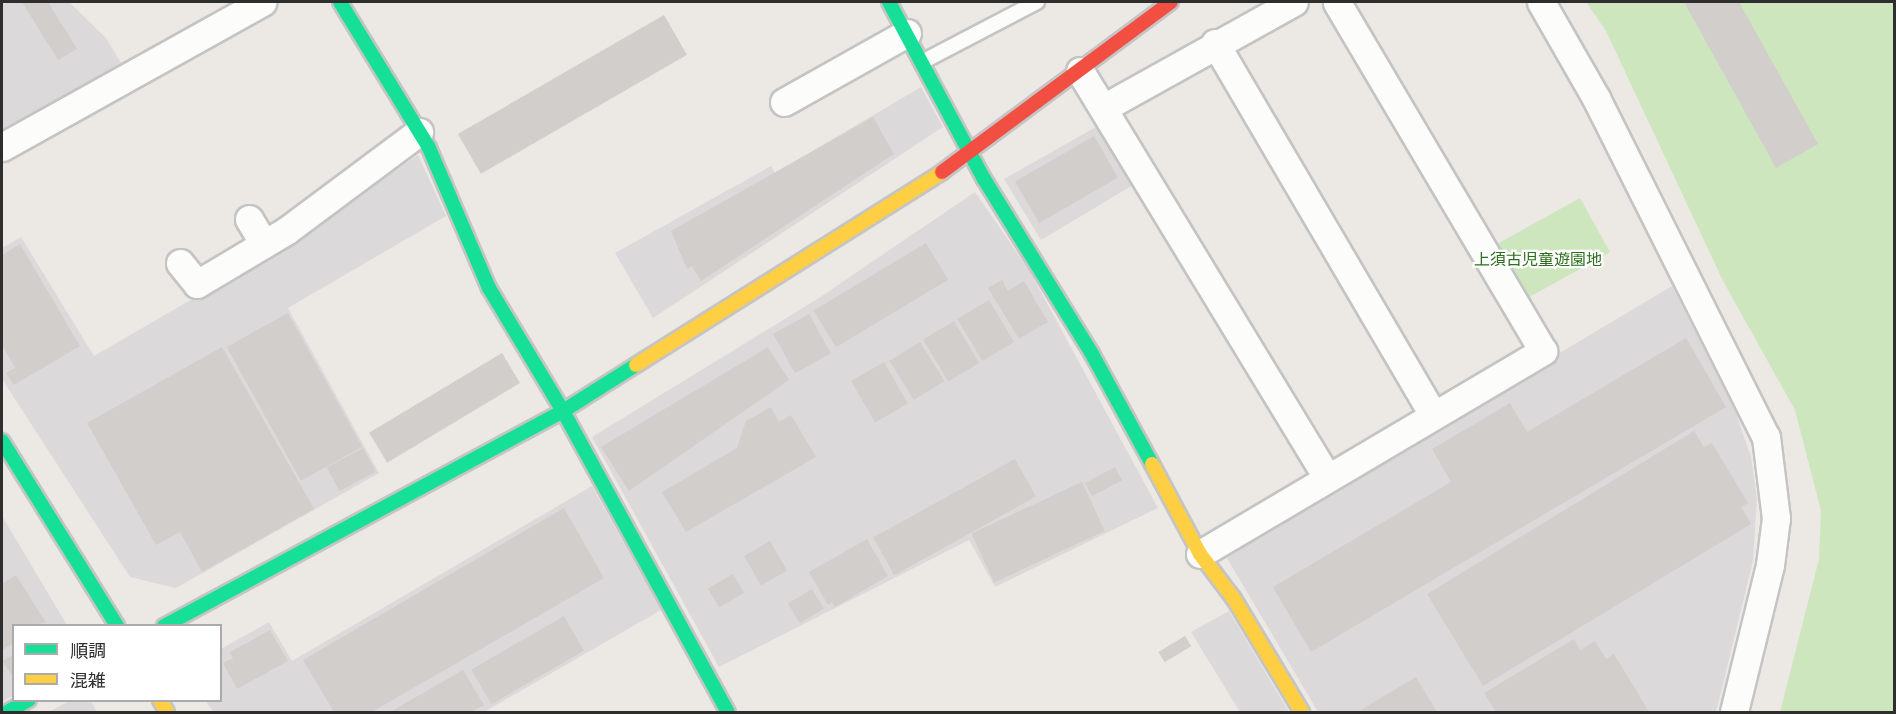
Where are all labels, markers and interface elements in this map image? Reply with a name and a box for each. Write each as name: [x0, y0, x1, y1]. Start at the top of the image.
park label: 上須古児童遊園地: [1474, 249, 1602, 269]
legend: [12, 624, 222, 702]
text: 順調: [70, 640, 106, 660]
text: 混雑: [70, 670, 106, 690]

